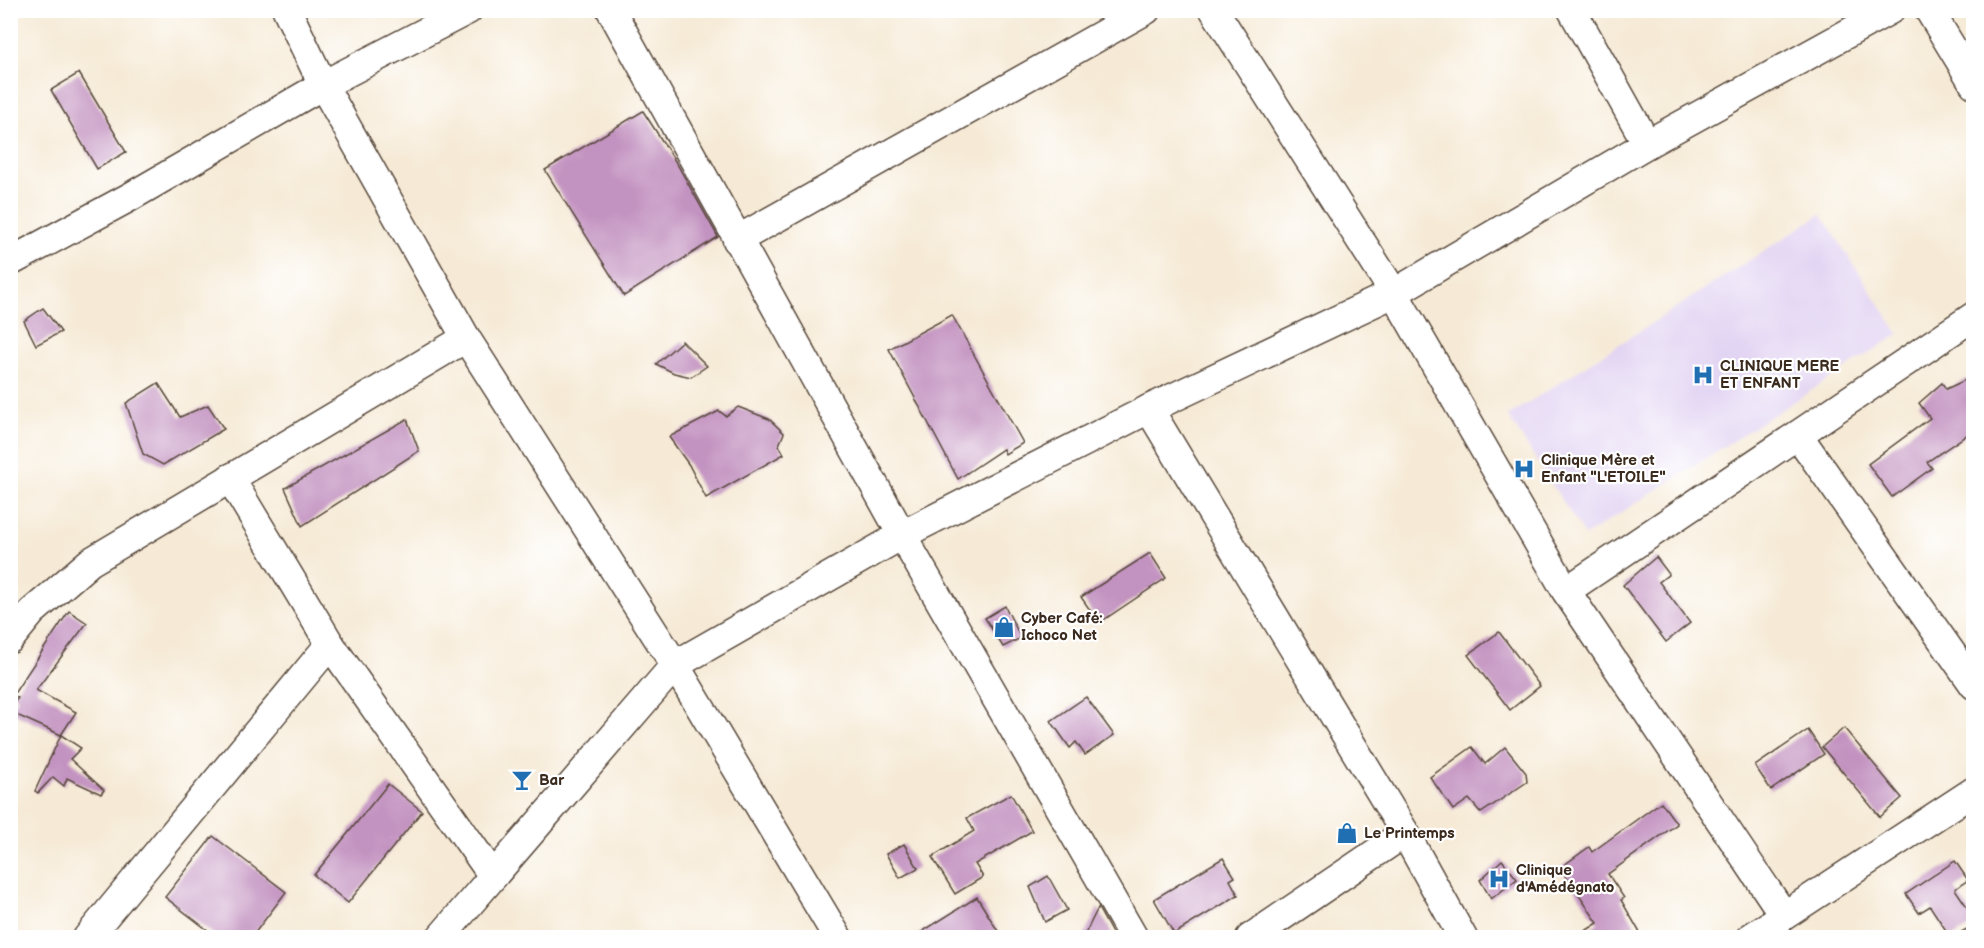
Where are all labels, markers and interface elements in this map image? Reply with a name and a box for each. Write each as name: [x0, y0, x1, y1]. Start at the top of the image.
place label: CLINIQUE MERE ET ENFANT: [1720, 357, 1840, 393]
hospital icon: CLINIQUE MERE ET ENFANT: [1691, 363, 1715, 387]
place label: Clinique Mère et Enfant "L'ETOILE": [1541, 451, 1666, 487]
hospital icon: Clinique Mère et Enfant "L'ETOILE": [1512, 457, 1536, 481]
place label: Cyber Café: Ichoco Net: [1021, 609, 1103, 645]
shop icon: Cyber Café: Ichoco Net: [992, 615, 1016, 639]
bar icon: Bar: [510, 768, 534, 792]
place label: Bar: [539, 771, 565, 790]
shop icon: Le Printemps: [1335, 821, 1359, 845]
place label: Le Printemps: [1364, 824, 1455, 843]
place label: Clinique d'Amédégnato: [1516, 861, 1615, 897]
hospital icon: Clinique d'Amédégnato: [1487, 867, 1511, 891]

